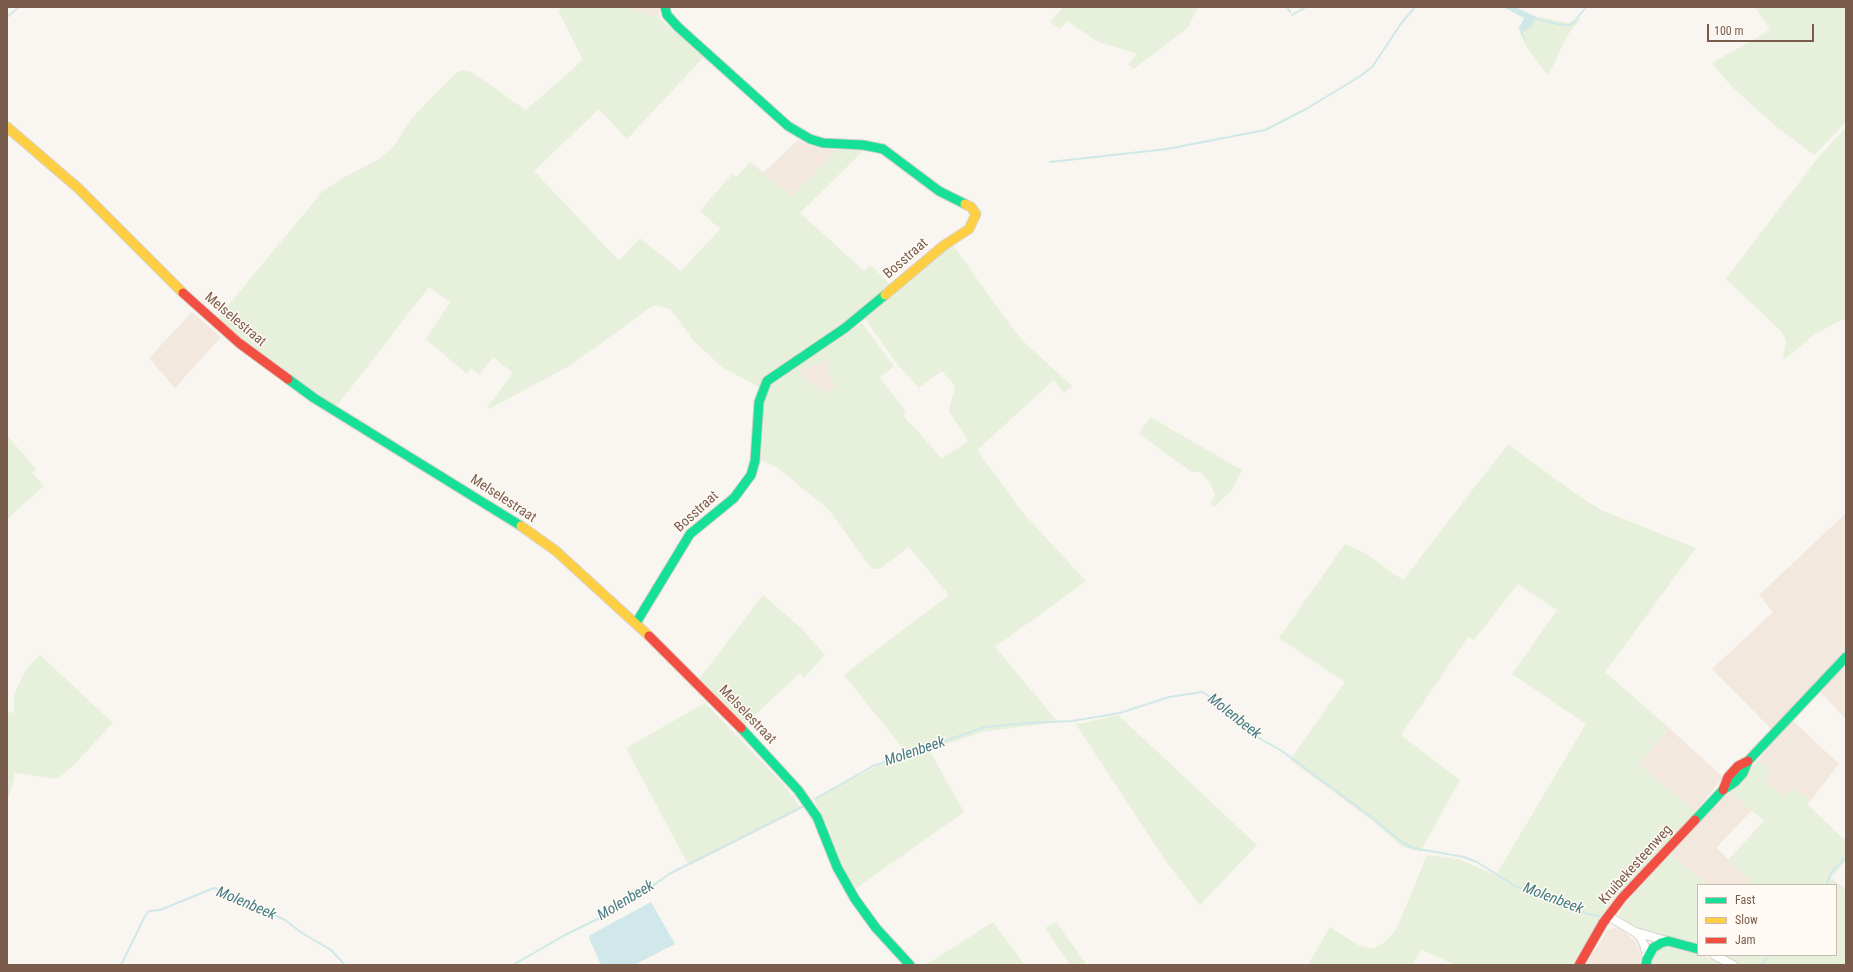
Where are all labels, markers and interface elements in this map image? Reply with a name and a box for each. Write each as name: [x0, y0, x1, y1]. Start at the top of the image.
scale bar: [1709, 16, 1816, 42]
text: 100 m: [1714, 24, 1744, 38]
street label: Bosstraat: [880, 235, 932, 283]
street label: Melselestraat: [201, 289, 269, 351]
street label: Melselestraat: [467, 471, 539, 527]
street label: Bosstraat: [672, 488, 722, 536]
street label: Melselestraat: [715, 682, 779, 748]
water label: Molenbeek: [1204, 691, 1264, 743]
water label: Molenbeek: [882, 733, 948, 771]
street label: Kruibekesteenweg: [1596, 822, 1676, 908]
water label: Molenbeek: [594, 877, 658, 925]
water label: Molenbeek: [1520, 879, 1586, 919]
water label: Molenbeek: [214, 883, 278, 925]
legend: [1697, 884, 1837, 956]
text: Fast: [1735, 893, 1755, 907]
text: Slow: [1735, 913, 1758, 927]
text: Jam: [1735, 933, 1756, 947]

